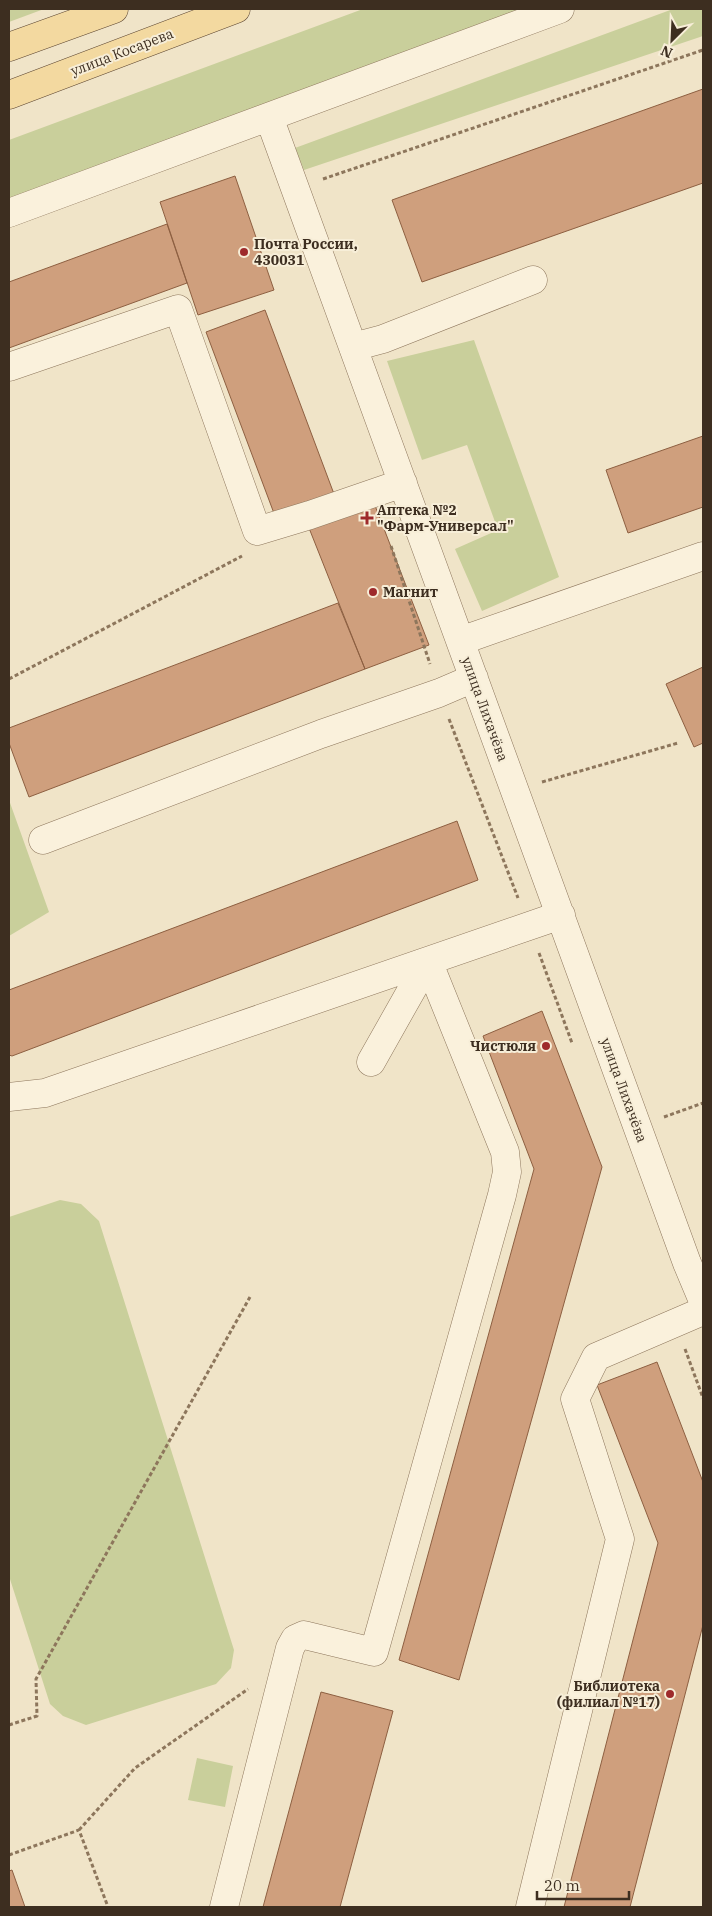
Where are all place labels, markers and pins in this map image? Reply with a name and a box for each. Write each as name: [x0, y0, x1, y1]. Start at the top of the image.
place label: Почта России, 430031: [254, 235, 358, 269]
marker: Почта России, 430031: [238, 246, 250, 258]
place label: Аптека №2 "Фарм-Универсал": [377, 501, 514, 535]
marker: Аптека №2 "Фарм-Универсал": [361, 512, 373, 524]
place label: Магнит: [383, 583, 438, 601]
marker: Магнит: [367, 586, 379, 598]
place label: Чистюля: [470, 1037, 536, 1055]
marker: Чистюля: [540, 1040, 552, 1052]
place label: Библиотека (филиал №17): [557, 1677, 660, 1711]
marker: Библиотека (филиал №17): [664, 1688, 676, 1700]

